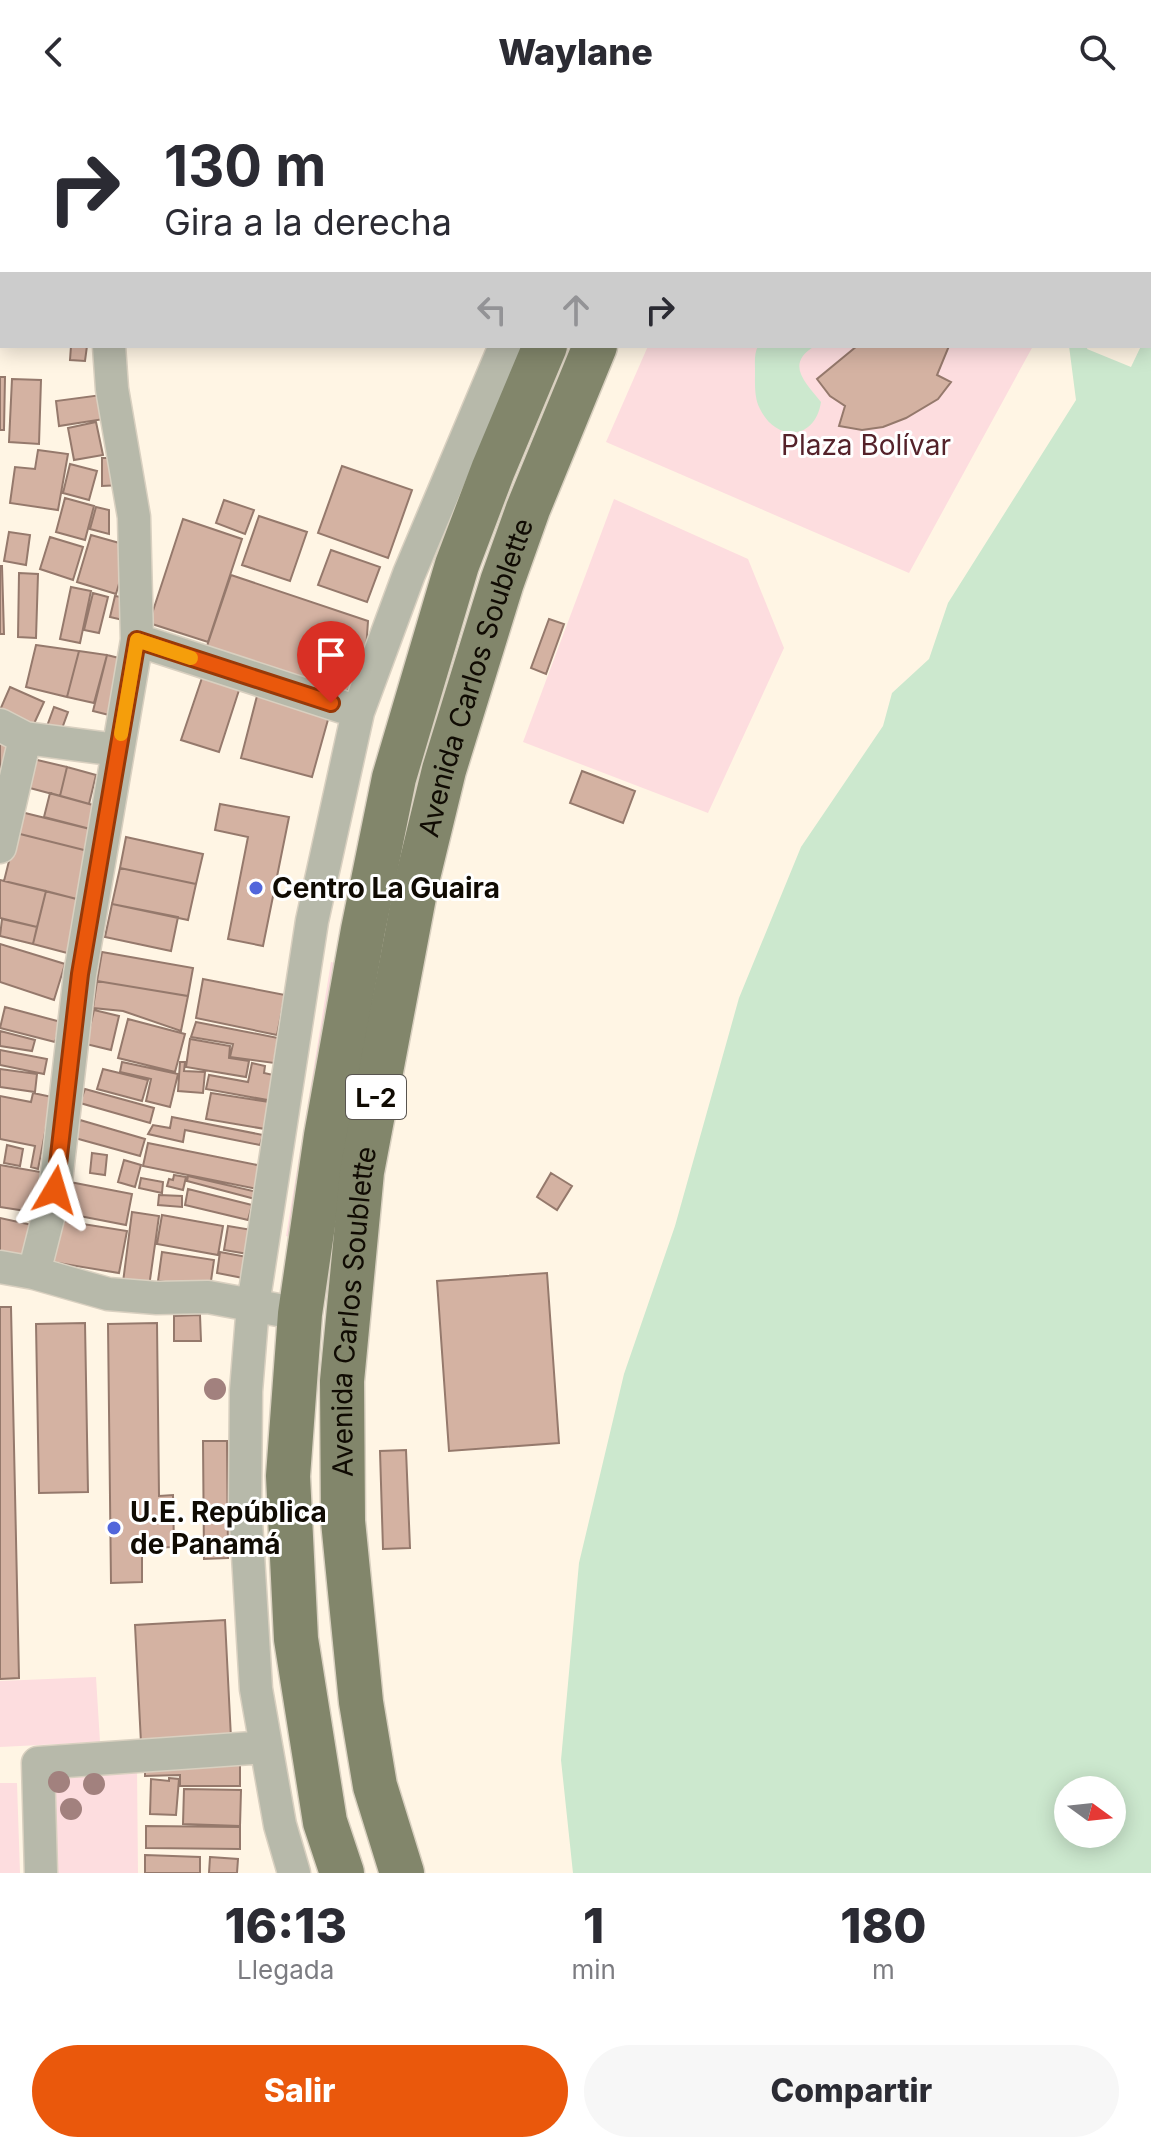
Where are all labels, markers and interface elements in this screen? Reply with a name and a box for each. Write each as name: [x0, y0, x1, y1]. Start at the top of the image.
icon: back: [32, 30, 76, 74]
text: Waylane: [498, 30, 653, 74]
icon: search: [1075, 30, 1119, 74]
text: 130 m: [164, 132, 326, 200]
icon: right: [32, 136, 136, 240]
text: Gira a la derecha: [164, 200, 452, 244]
icon: left: [470, 288, 514, 332]
icon: ahead: [554, 288, 598, 332]
icon: right: [638, 288, 682, 332]
park label: Plaza Bolívar: [781, 428, 951, 462]
street label: Avenida Carlos Soublette: [411, 514, 540, 840]
pin: [297, 621, 365, 703]
icon: arrive: [309, 633, 353, 677]
place label: Centro La Guaira: [272, 871, 500, 905]
marker: Centro La Guaira: [247, 879, 265, 897]
road number: L-2: [346, 1075, 406, 1119]
street label: Avenida Carlos Soublette: [324, 1144, 383, 1477]
position arrow: [13, 1148, 97, 1232]
place label: U.E. República de Panamá: [130, 1495, 327, 1561]
marker: U.E. República de Panamá: [105, 1519, 123, 1537]
north arrow: [1054, 1776, 1126, 1848]
map controls: [1054, 1776, 1126, 1848]
text: 16:13: [224, 1896, 347, 1955]
text: 1: [583, 1896, 604, 1955]
text: 180: [840, 1896, 927, 1955]
text: Llegada: [237, 1954, 334, 1985]
text: min: [571, 1954, 616, 1985]
text: m: [872, 1954, 895, 1985]
button: Salir: [32, 2045, 568, 2137]
button: Compartir: [584, 2045, 1119, 2137]

